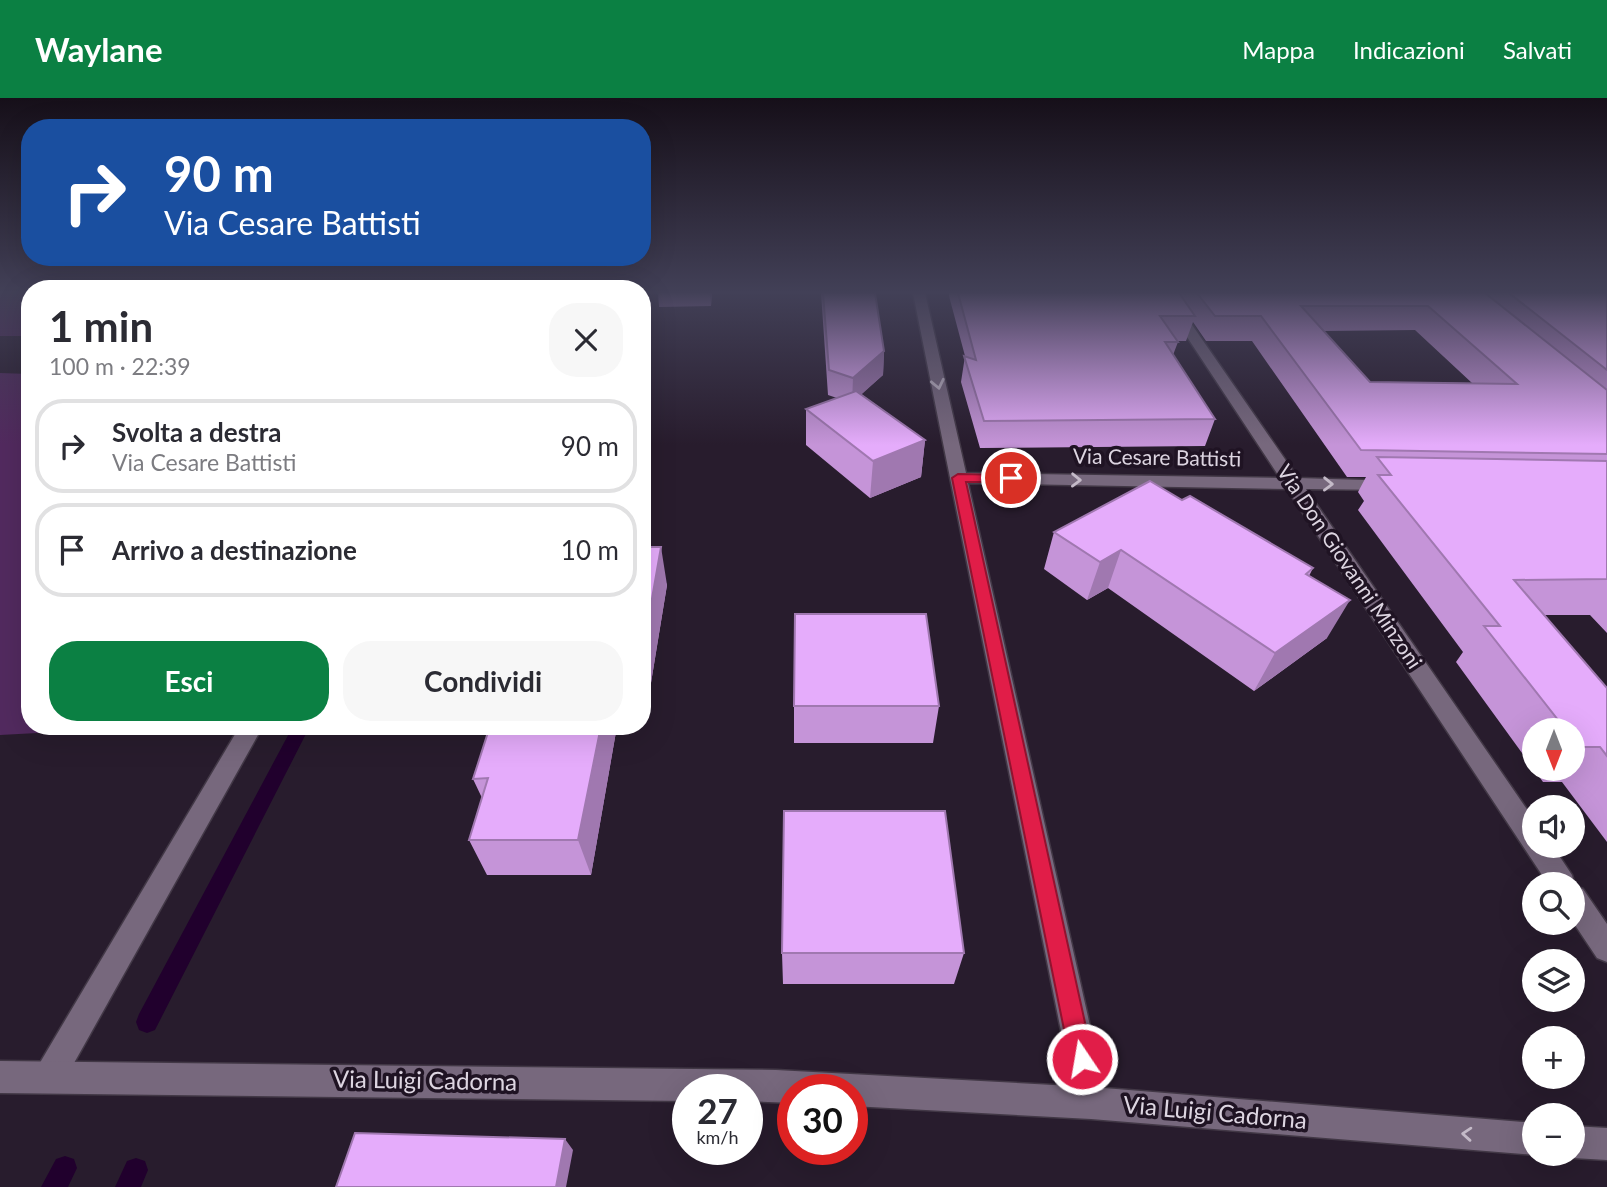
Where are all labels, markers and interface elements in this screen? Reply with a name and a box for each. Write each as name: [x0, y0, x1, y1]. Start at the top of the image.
text: Waylane: [35, 29, 163, 69]
text: Mappa: [1242, 35, 1315, 64]
text: Indicazioni: [1353, 35, 1465, 64]
text: Salvati: [1503, 35, 1572, 64]
text: 90 m: [164, 144, 274, 202]
icon: right: [49, 147, 140, 238]
text: Via Cesare Battisti: [164, 203, 421, 242]
text: 1 min: [49, 301, 153, 351]
button: close: [549, 303, 623, 377]
text: 100 m · 22:39: [49, 352, 191, 380]
one-way arrow: [930, 378, 945, 390]
text: Svolta a destra: [112, 416, 282, 448]
icon: right: [53, 427, 91, 465]
text: 90 m: [561, 430, 619, 462]
street label: Via Cesare Battisti: [1073, 443, 1241, 470]
text: Via Cesare Battisti: [112, 448, 297, 476]
pin: [981, 448, 1041, 508]
icon: arrive: [992, 459, 1030, 497]
street label: Via Don Giovanni Minzoni: [1273, 459, 1428, 673]
one-way arrow: [1070, 472, 1081, 487]
one-way arrow: [1322, 476, 1333, 491]
icon: arrive: [53, 531, 91, 569]
text: Arrivo a destinazione: [112, 534, 357, 566]
text: 10 m: [561, 534, 619, 566]
button: Esci: [49, 641, 329, 721]
button: Condividi: [343, 641, 623, 721]
north arrow: [1522, 718, 1586, 780]
map controls: [1522, 718, 1585, 1166]
button: sound: [1522, 795, 1585, 858]
button: search: [1522, 872, 1585, 935]
button: layers: [1522, 949, 1585, 1012]
position arrow: [1045, 1022, 1119, 1096]
button: +: [1522, 1026, 1585, 1089]
street label: Via Luigi Cadorna: [333, 1063, 517, 1096]
speed limit sign: 30: [777, 1074, 868, 1165]
text: 27: [697, 1089, 738, 1131]
street label: Via Luigi Cadorna: [1122, 1089, 1308, 1134]
button: −: [1522, 1103, 1585, 1166]
text: km/h: [696, 1126, 739, 1148]
one-way arrow: [1461, 1127, 1472, 1142]

